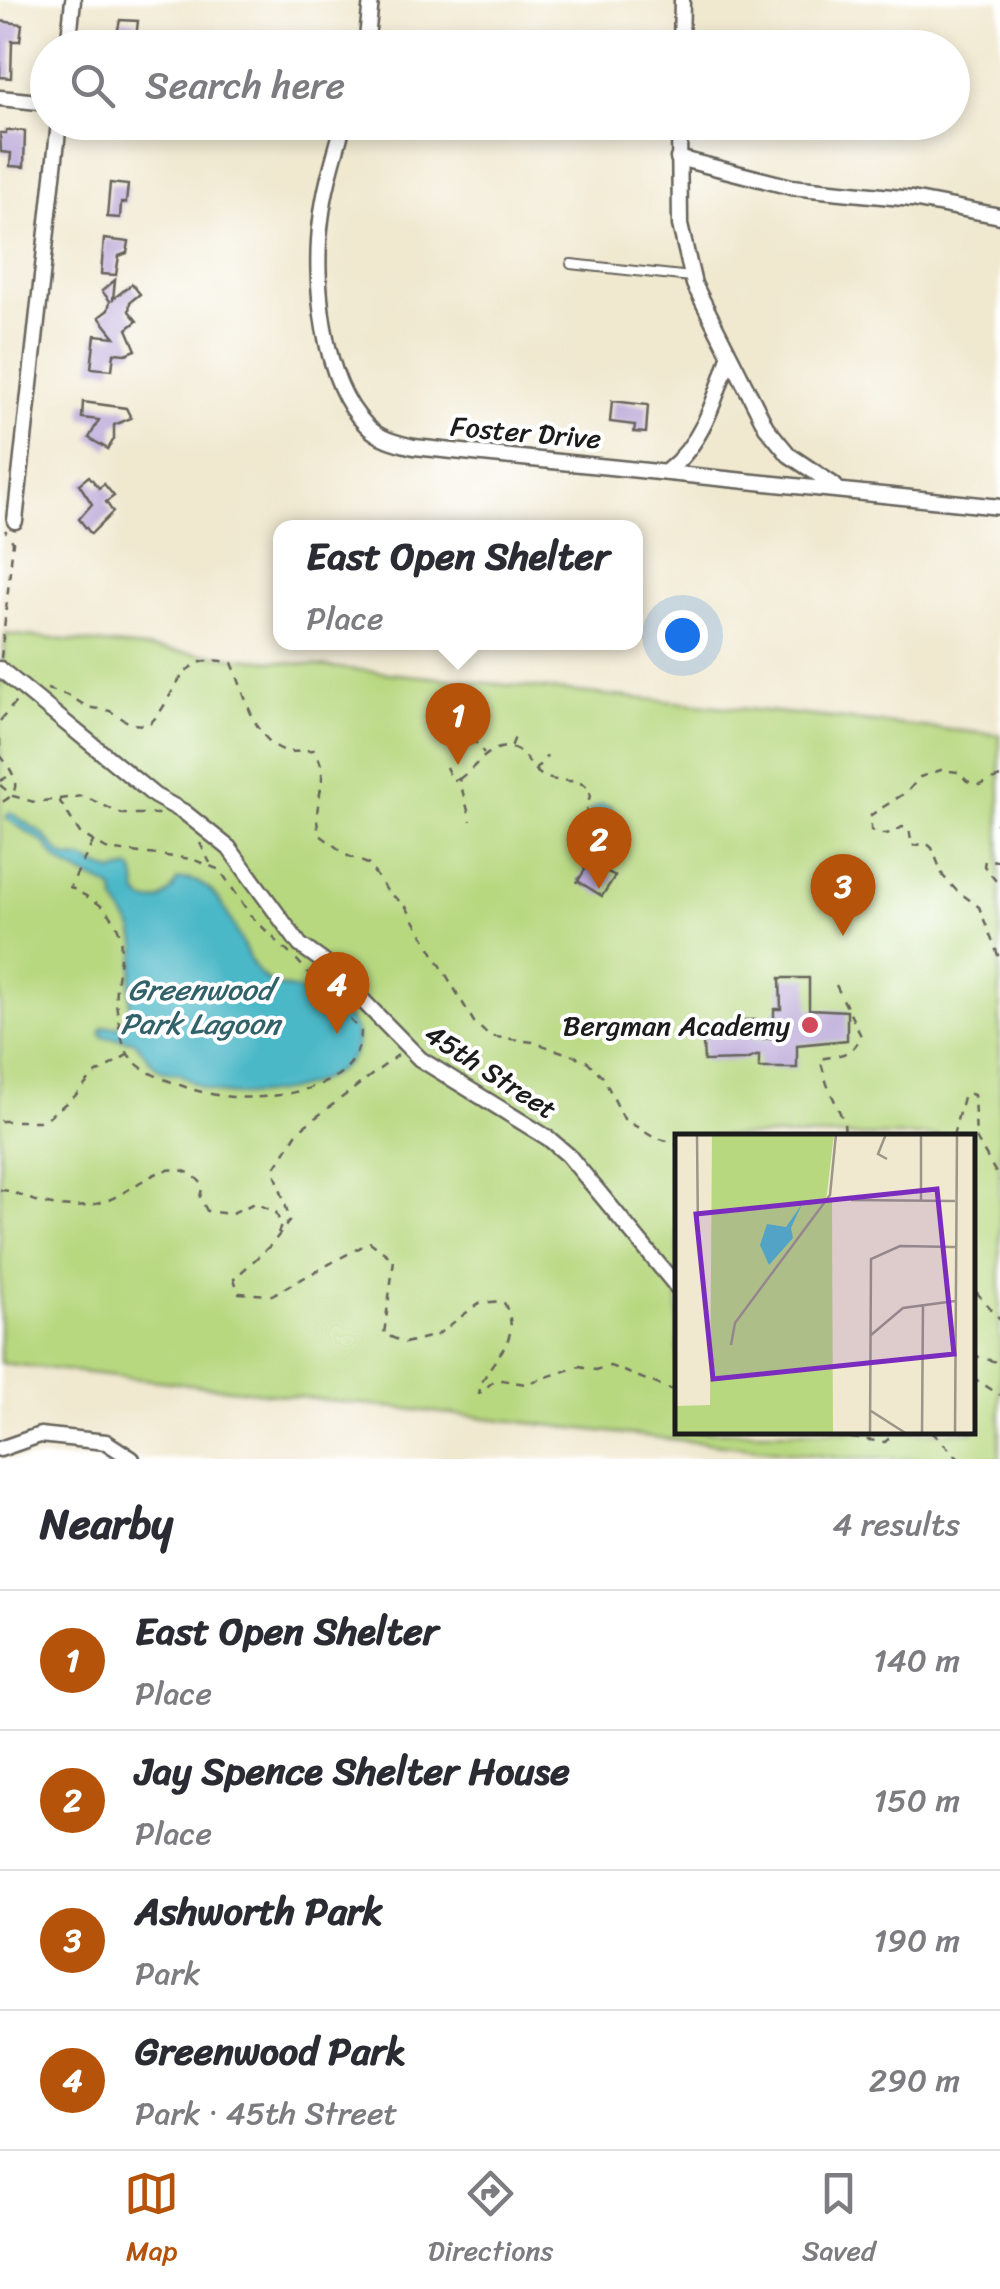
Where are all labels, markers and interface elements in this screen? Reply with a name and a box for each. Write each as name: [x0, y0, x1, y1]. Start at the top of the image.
search box: [30, 30, 970, 140]
text: Search here: [145, 52, 345, 119]
icon: search: [65, 58, 120, 113]
street label: Foster Drive: [449, 402, 603, 463]
popup: [273, 520, 643, 650]
text: East Open Shelter: [306, 523, 610, 590]
text: Place: [306, 590, 383, 647]
your location: [657, 610, 708, 661]
pin: 1: [426, 682, 490, 765]
pin: 2: [566, 806, 632, 889]
pin: 3: [810, 854, 876, 936]
pin: 4: [304, 952, 370, 1034]
water label: Greenwood Park Lagoon: [120, 963, 283, 1051]
place label: Bergman Academy: [563, 1001, 790, 1050]
street label: 45th Street: [414, 1010, 567, 1133]
marker: Bergman Academy: [799, 1014, 821, 1036]
inset map: [675, 1134, 975, 1434]
text: Nearby: [40, 1487, 173, 1561]
text: 4 results: [832, 1496, 960, 1553]
text: East Open Shelter: [135, 1598, 438, 1665]
text: 1: [66, 1632, 79, 1689]
text: 140 m: [873, 1632, 960, 1689]
text: Place: [135, 1665, 212, 1722]
text: Jay Spence Shelter House: [135, 1738, 570, 1805]
text: 2: [63, 1772, 82, 1829]
text: 150 m: [874, 1772, 960, 1829]
text: Place: [135, 1805, 212, 1862]
text: Ashworth Park: [135, 1878, 383, 1945]
text: 3: [64, 1912, 81, 1969]
text: 190 m: [874, 1912, 960, 1969]
text: Park: [135, 1945, 201, 2002]
text: Greenwood Park: [135, 2018, 406, 2085]
text: 4: [62, 2052, 83, 2109]
text: 290 m: [869, 2052, 960, 2109]
text: Park · 45th Street: [135, 2085, 397, 2142]
tab: Map: [124, 2166, 179, 2275]
tab: Directions: [428, 2166, 553, 2275]
tab: Saved: [802, 2166, 876, 2275]

